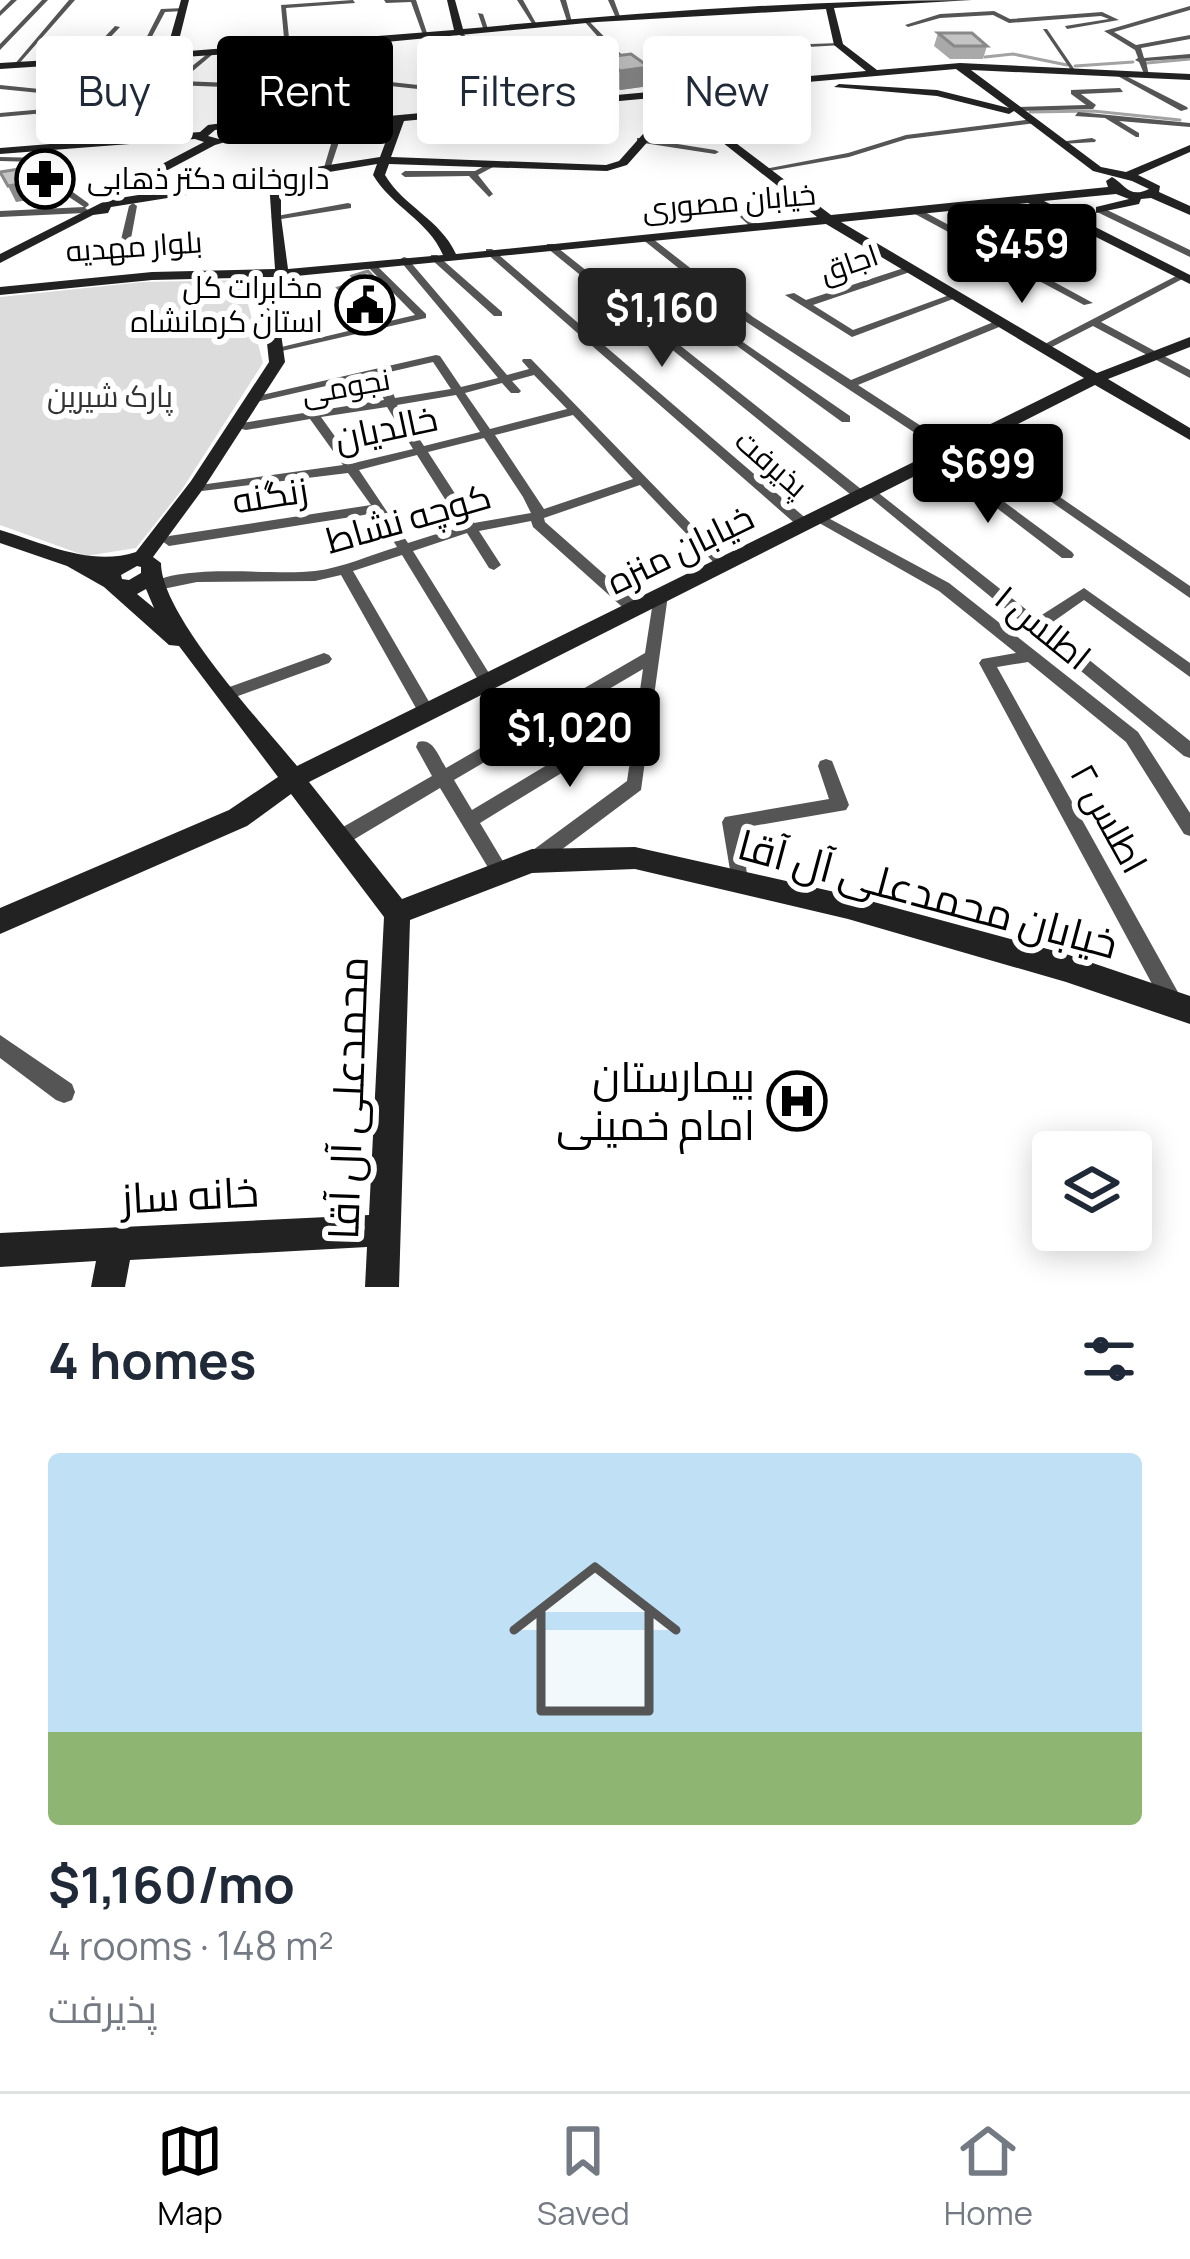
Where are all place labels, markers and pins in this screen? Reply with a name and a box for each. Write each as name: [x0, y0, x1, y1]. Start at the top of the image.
pharmacy icon: داروخانه دکتر ذهابی: [14, 148, 76, 210]
place label: داروخانه دکتر ذهابی: [87, 157, 329, 198]
pin: $459: [951, 204, 1093, 306]
place label: مخابرات کل استان کرمانشاه: [130, 266, 323, 341]
pin: $1,160: [564, 268, 760, 370]
public building icon: مخابرات کل استان کرمانشاه: [334, 274, 396, 336]
pin: $699: [917, 424, 1059, 526]
pin: $1,020: [472, 688, 668, 790]
place label: بیمارستان امام خمینی: [556, 1047, 755, 1154]
hospital icon: بیمارستان امام خمینی: [766, 1070, 828, 1132]

